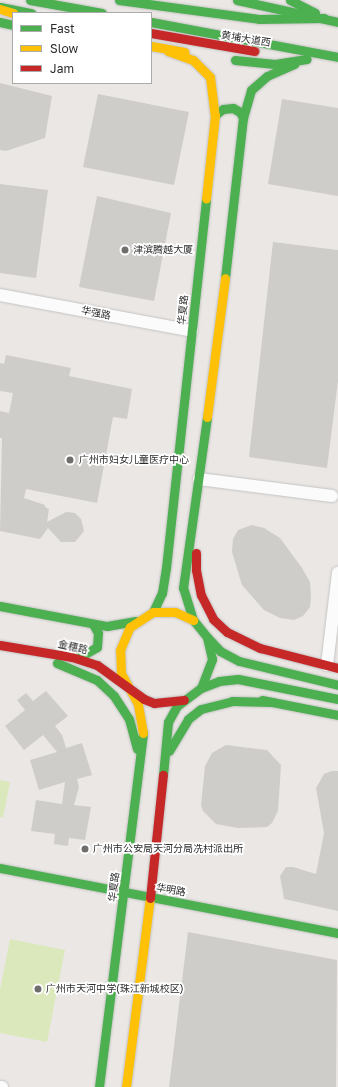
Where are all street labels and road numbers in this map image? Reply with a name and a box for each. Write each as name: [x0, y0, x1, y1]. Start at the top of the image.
street label: 黄埔大道西: [220, 29, 272, 49]
street label: 华夏路: [175, 294, 191, 326]
street label: 华强路: [80, 304, 112, 322]
street label: 金穗路: [57, 638, 89, 656]
street label: 华夏路: [106, 871, 122, 903]
street label: 华明路: [155, 881, 187, 899]

